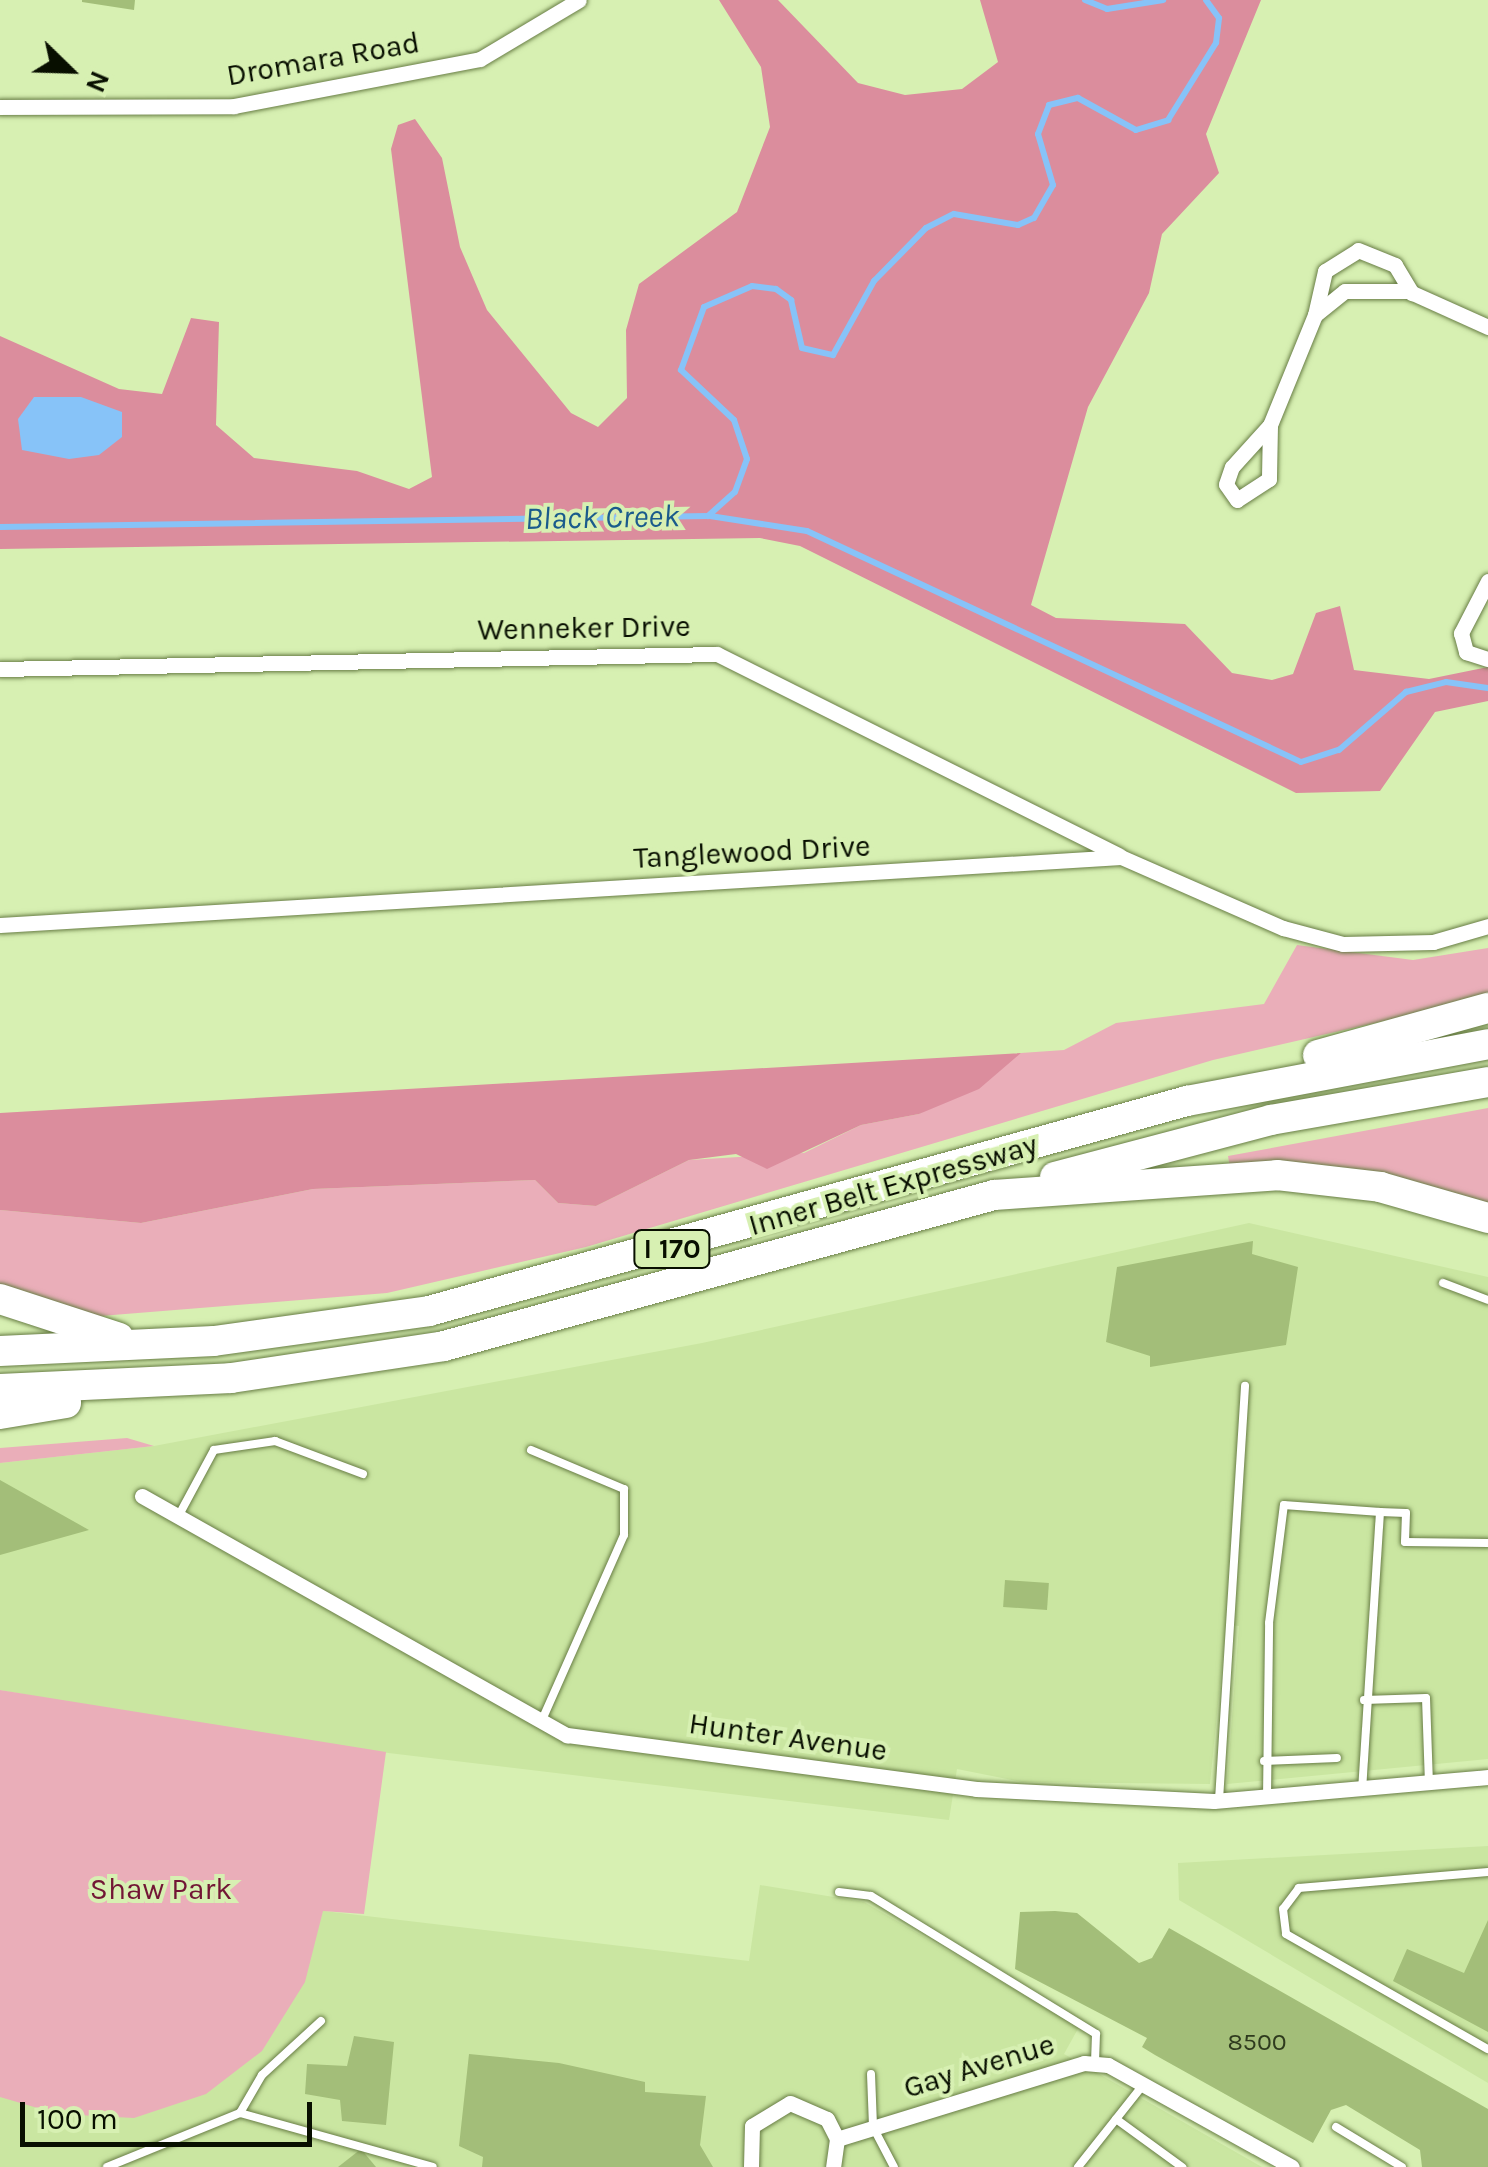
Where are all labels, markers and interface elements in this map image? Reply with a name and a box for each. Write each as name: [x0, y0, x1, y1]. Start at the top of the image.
north arrow: [20, 20, 120, 120]
street label: Dromara Road: [224, 24, 422, 94]
text: N: [79, 66, 117, 98]
water label: Black Creek: [524, 497, 680, 539]
street label: Wenneker Drive: [477, 608, 691, 648]
street label: Tanglewood Drive: [633, 828, 871, 876]
street label: Inner Belt Expressway: [745, 1127, 1041, 1243]
road number: I 170: [632, 1226, 712, 1272]
street label: Hunter Avenue: [687, 1705, 889, 1769]
park label: Shaw Park: [90, 1871, 232, 1907]
street label: Gay Avenue: [899, 2026, 1059, 2106]
house number: 8500: [1227, 2027, 1287, 2057]
scale bar: [25, 2082, 318, 2144]
text: 100 m: [37, 2101, 118, 2137]

